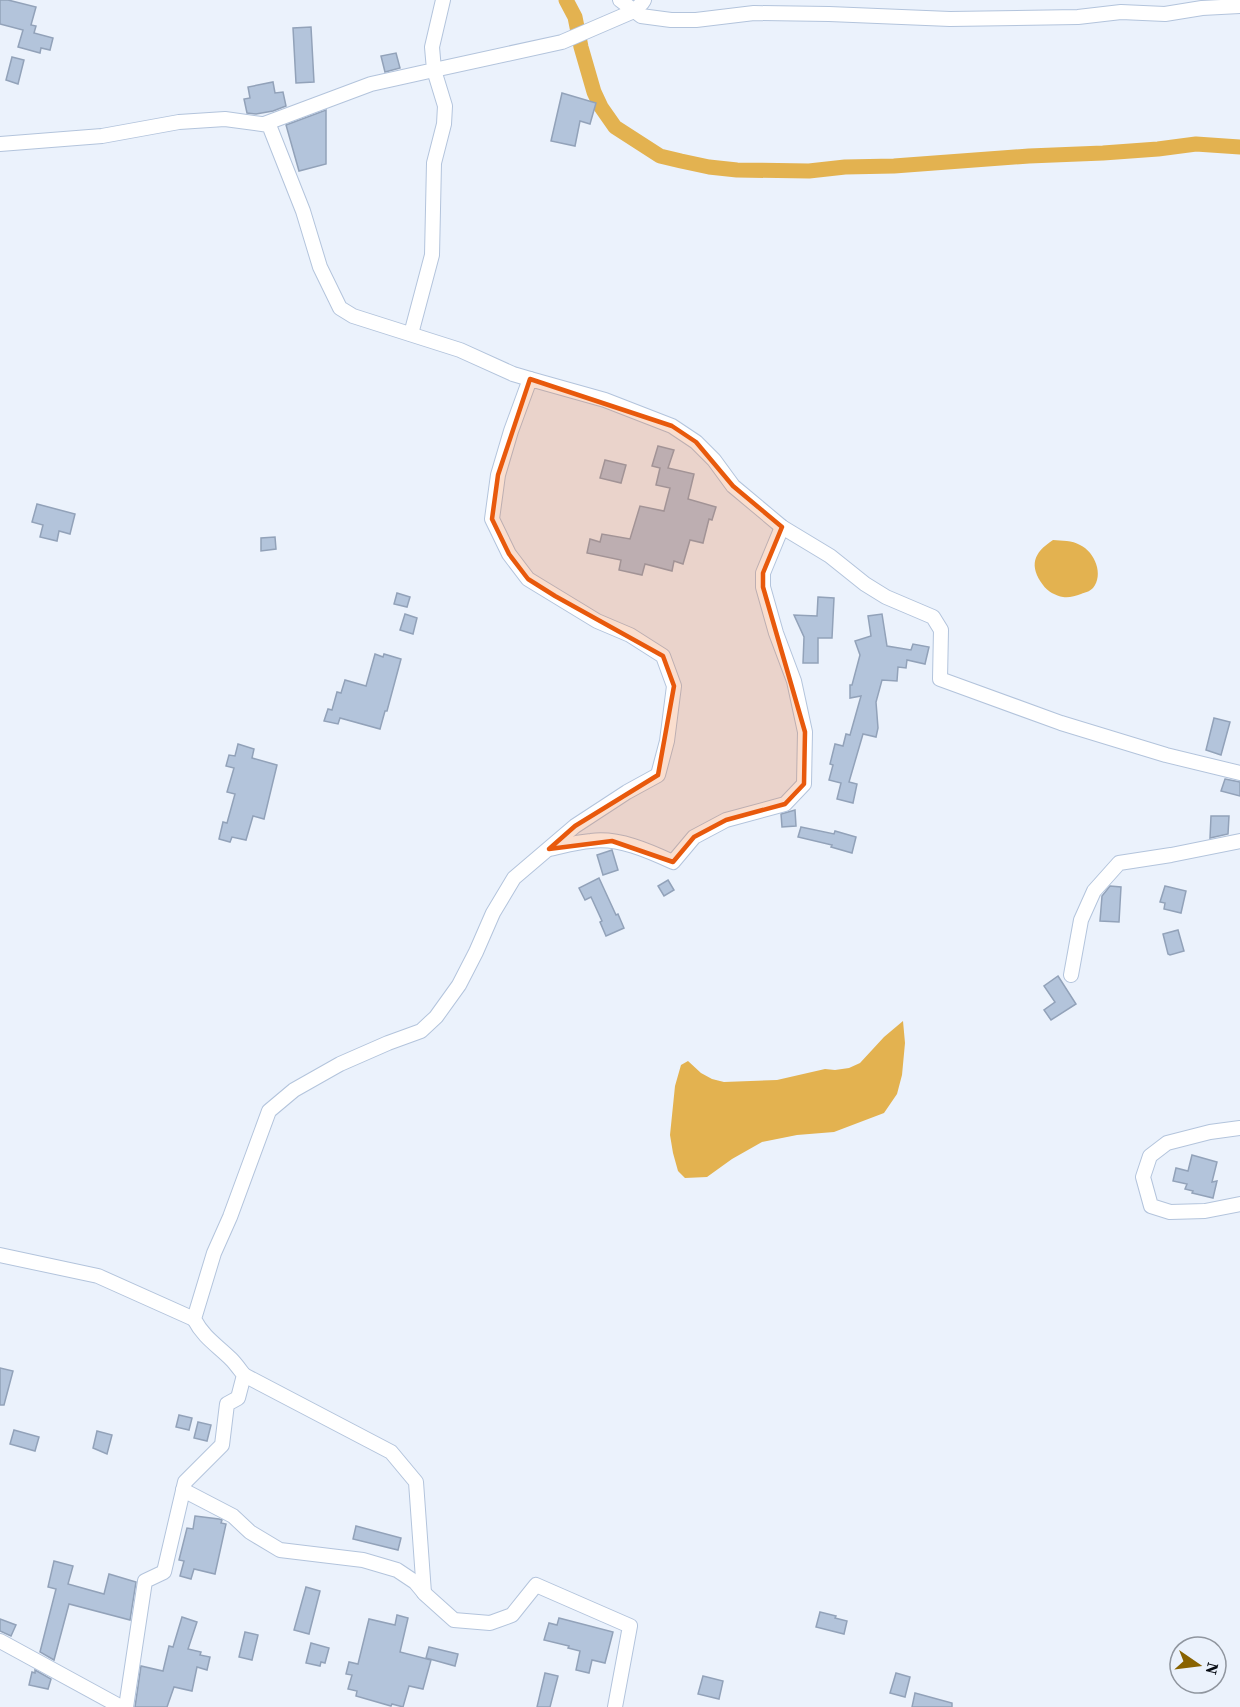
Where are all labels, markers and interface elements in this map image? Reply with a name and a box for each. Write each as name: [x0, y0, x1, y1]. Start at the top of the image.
north arrow: [1168, 1635, 1228, 1695]
text: N: [1200, 1660, 1225, 1677]

